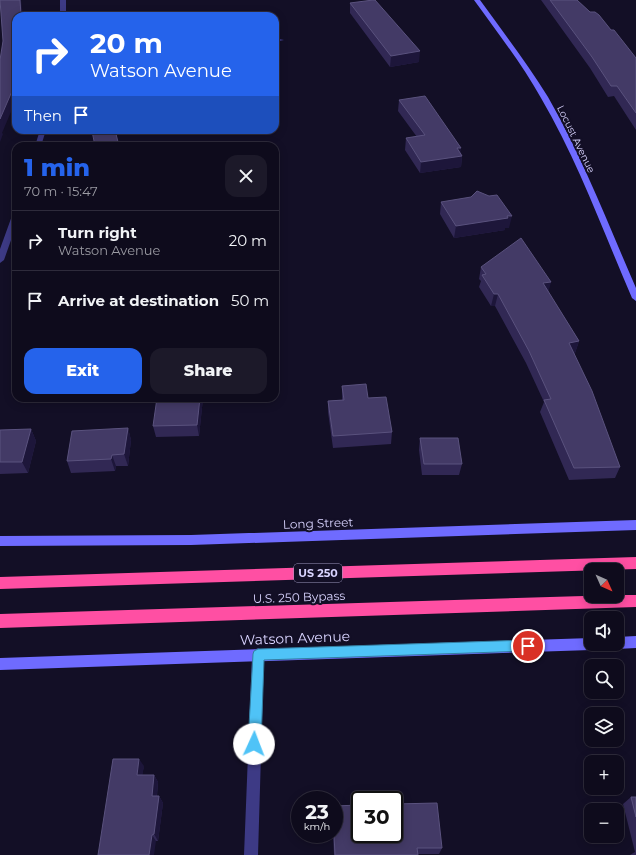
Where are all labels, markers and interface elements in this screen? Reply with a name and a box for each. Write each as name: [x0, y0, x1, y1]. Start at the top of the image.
text: 20 m: [90, 26, 163, 60]
icon: right: [24, 28, 76, 80]
text: Watson Avenue: [90, 60, 232, 82]
street label: Locust Avenue: [554, 103, 598, 175]
icon: arrive: [70, 104, 92, 126]
text: Then: [24, 106, 62, 125]
text: 1 min: [24, 153, 90, 182]
button: close: [225, 155, 267, 197]
text: 70 m · 15:47: [24, 183, 98, 199]
text: Turn right: [58, 223, 137, 242]
icon: right: [24, 230, 46, 252]
text: 20 m: [229, 231, 267, 250]
text: Watson Avenue: [58, 242, 160, 258]
icon: arrive: [24, 290, 46, 312]
text: Arrive at destination: [58, 291, 219, 310]
text: 50 m: [231, 291, 269, 310]
button: Exit: [24, 348, 142, 394]
button: Share: [150, 348, 267, 394]
street label: Long Street: [283, 514, 353, 532]
north arrow: [584, 563, 624, 603]
map controls: [584, 563, 624, 843]
road number: US 250: [294, 564, 342, 582]
street label: U.S. 250 Bypass: [253, 588, 346, 606]
button: sound: [584, 611, 624, 651]
street label: Watson Avenue: [240, 627, 350, 649]
pin: [511, 629, 545, 663]
icon: arrive: [517, 635, 539, 657]
button: search: [584, 659, 624, 699]
button: layers: [584, 707, 624, 747]
position arrow: [233, 723, 275, 765]
button: +: [584, 755, 624, 795]
speed limit sign: 30: [351, 791, 403, 843]
text: 23: [305, 800, 329, 824]
button: −: [584, 803, 624, 843]
text: km/h: [304, 820, 330, 833]

